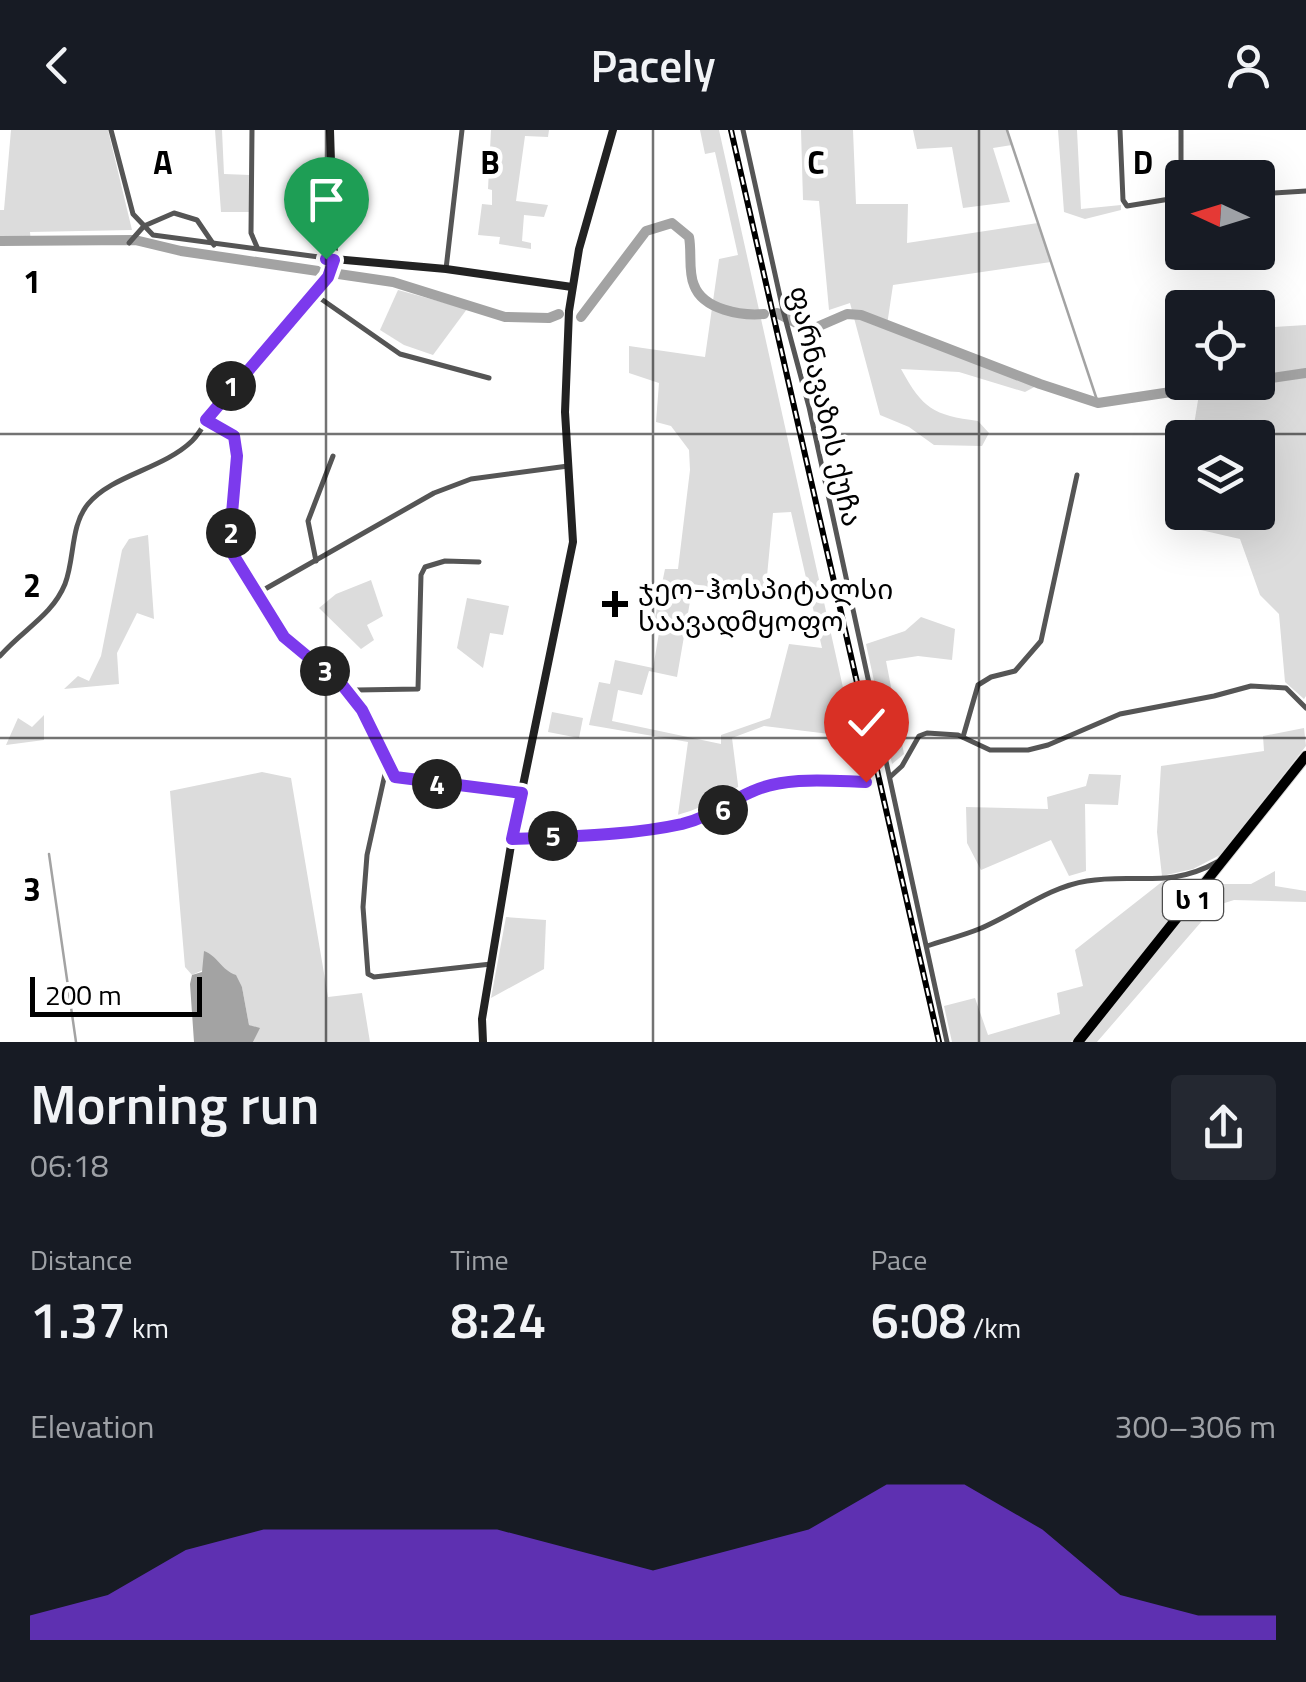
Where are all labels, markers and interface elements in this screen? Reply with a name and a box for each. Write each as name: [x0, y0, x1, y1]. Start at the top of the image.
text: Pacely: [590, 31, 716, 99]
icon: back: [30, 38, 85, 93]
icon: person: [1221, 38, 1276, 93]
text: A: [153, 138, 173, 186]
text: B: [480, 138, 500, 186]
text: C: [807, 138, 825, 186]
text: D: [1133, 138, 1153, 186]
pin: [284, 157, 369, 260]
north arrow: [1165, 160, 1275, 270]
map controls: [1165, 160, 1275, 530]
icon: arrive: [299, 172, 354, 227]
text: 1: [23, 257, 41, 305]
street label: ფარნავაზის ქუჩა: [777, 282, 875, 530]
button: locate: [1165, 290, 1275, 400]
pin: 1: [206, 361, 256, 411]
text: 1: [223, 364, 239, 407]
button: layers: [1165, 420, 1275, 530]
pin: 2: [206, 508, 256, 558]
text: 2: [223, 511, 239, 554]
text: 2: [23, 561, 41, 609]
place label: ჯეო-ჰოსპიტალსი საავადმყოფო: [638, 567, 893, 642]
marker: ჯეო-ჰოსპიტალსი საავადმყოფო: [602, 591, 628, 617]
pin: 3: [300, 646, 350, 696]
text: 3: [317, 649, 333, 692]
pin: [824, 680, 909, 783]
icon: check: [839, 695, 894, 750]
pin: 4: [412, 759, 462, 809]
text: 4: [429, 762, 445, 805]
pin: 6: [698, 785, 748, 835]
text: 6: [715, 788, 731, 831]
pin: 5: [528, 811, 578, 861]
text: 5: [545, 814, 561, 857]
text: 3: [23, 865, 41, 913]
road number: ს 1: [1163, 880, 1223, 920]
scale bar: [30, 972, 202, 1016]
text: 200 m: [45, 973, 122, 1016]
text: Morning run: [30, 1062, 319, 1145]
button: share: [1171, 1075, 1276, 1180]
text: 06:18: [30, 1141, 109, 1189]
text: Distance: [30, 1238, 132, 1281]
text: Time: [450, 1238, 509, 1281]
text: Pace: [871, 1238, 927, 1281]
text: 1.37: [30, 1281, 126, 1357]
text: 8:24: [450, 1281, 546, 1357]
text: 6:08: [871, 1281, 967, 1357]
text: km: [126, 1306, 169, 1349]
text: /km: [967, 1306, 1021, 1349]
text: Elevation: [30, 1402, 154, 1450]
text: 300–306 m: [1114, 1402, 1276, 1450]

